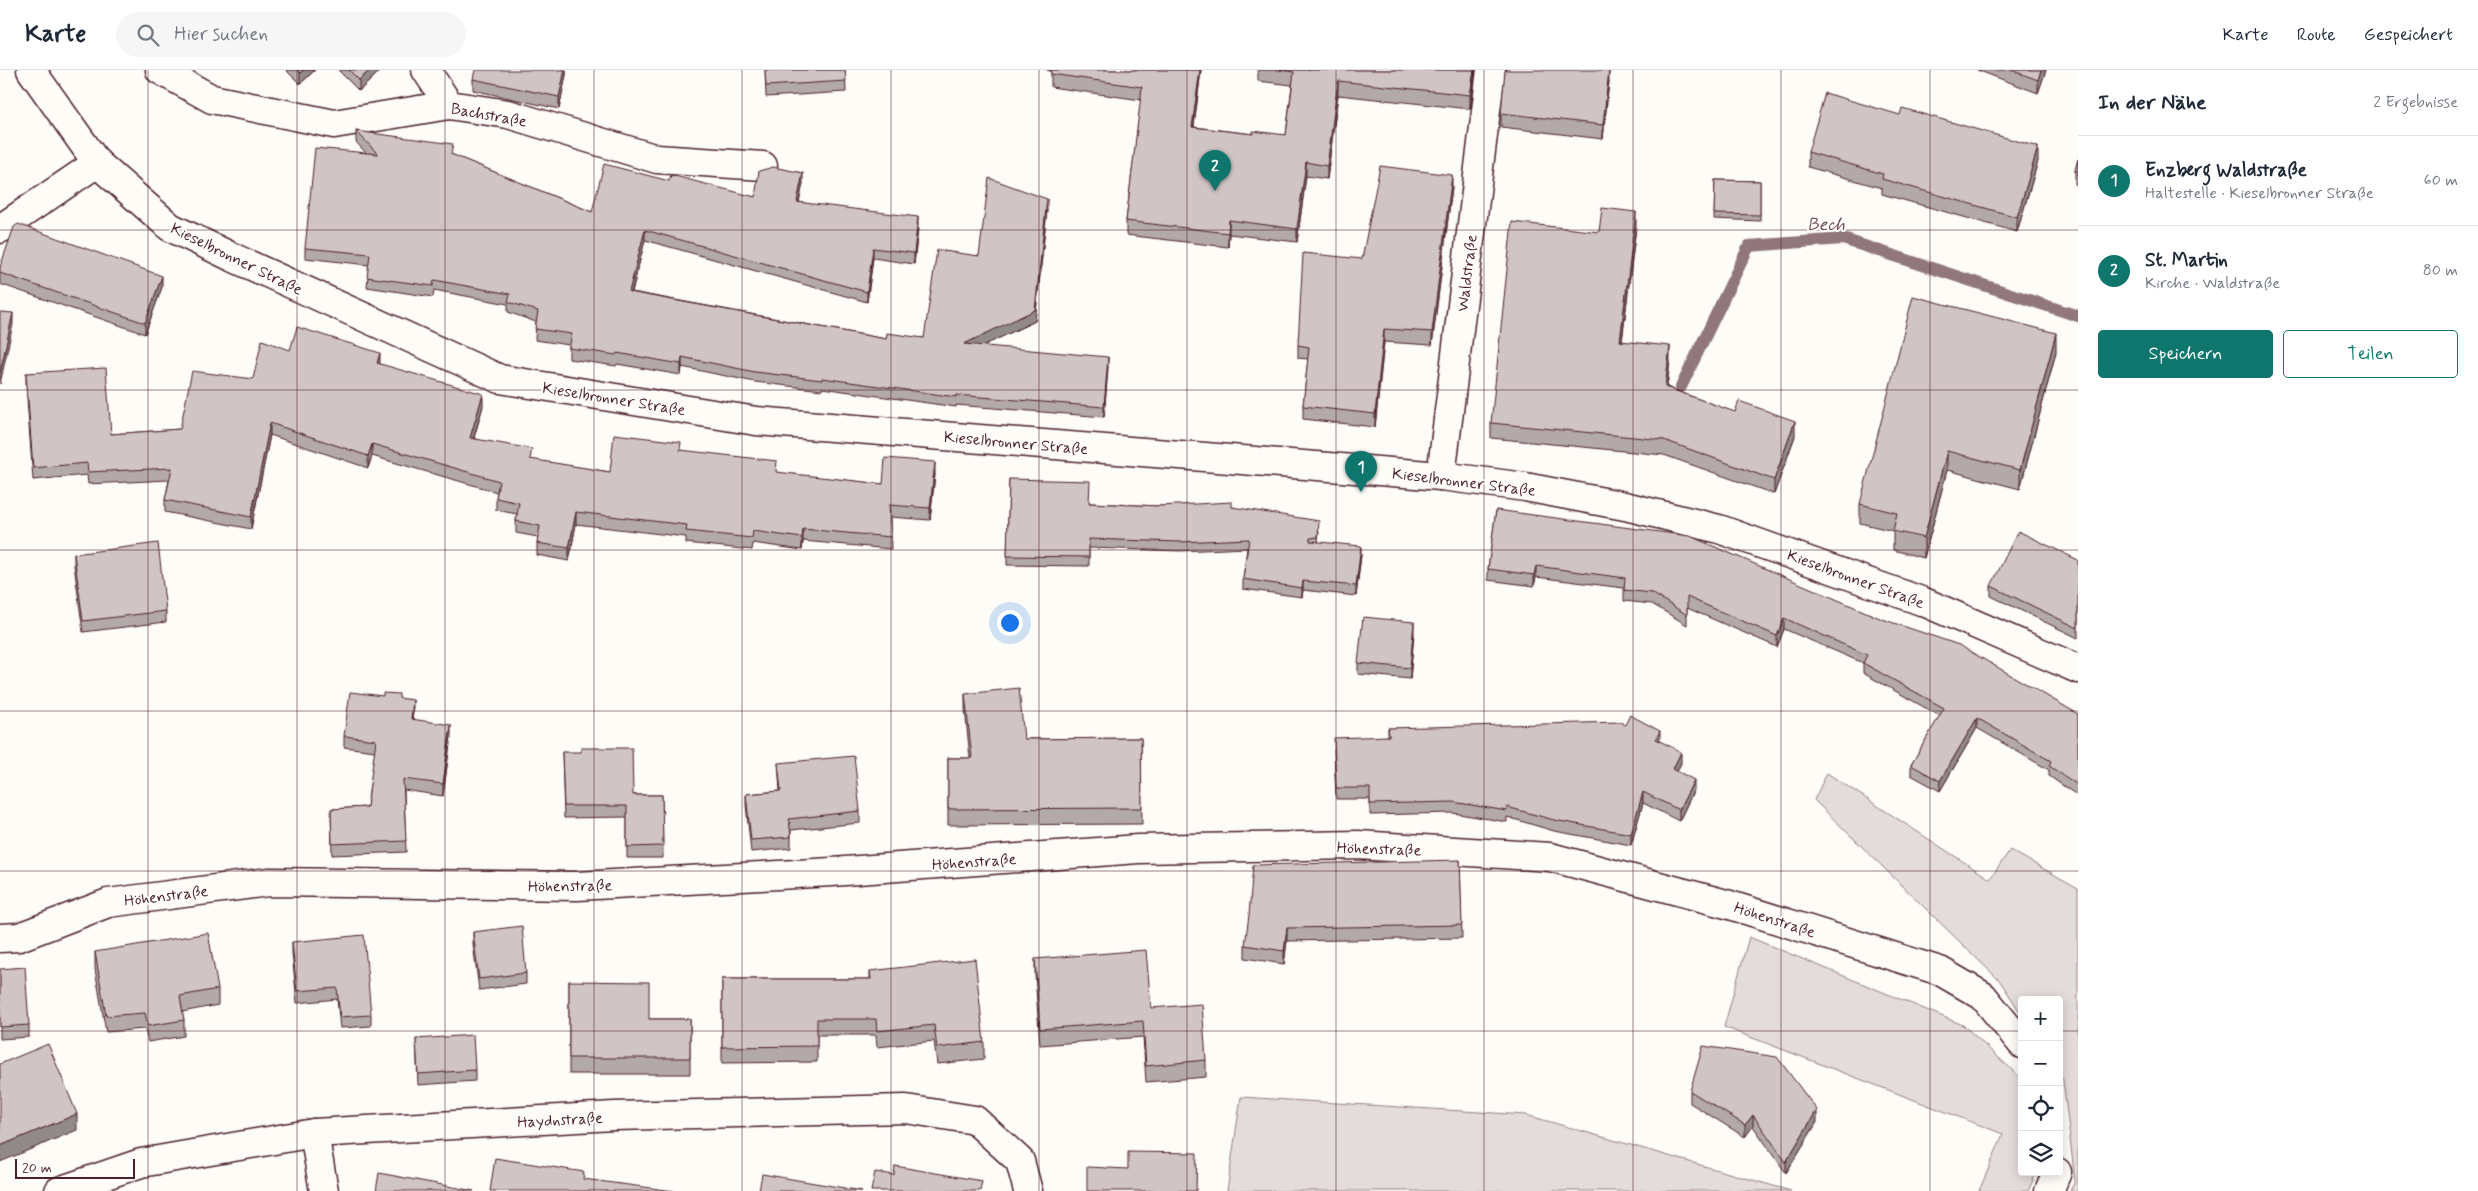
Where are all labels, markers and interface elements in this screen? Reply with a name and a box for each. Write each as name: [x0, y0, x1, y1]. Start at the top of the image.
search box: [116, 12, 466, 57]
text: Karte: [25, 19, 86, 50]
icon: search: [134, 21, 162, 49]
text: Hier suchen: [174, 22, 268, 47]
text: Karte: [2223, 23, 2269, 47]
text: Route: [2297, 23, 2336, 47]
text: Gespeichert: [2364, 23, 2453, 47]
text: In der Nähe: [2098, 89, 2206, 117]
text: 2 Ergebnisse: [2373, 92, 2458, 113]
street label: Bachstraße: [449, 98, 528, 132]
pin: 2: [1199, 150, 1231, 191]
text: Enzberg Waldstraße: [2145, 158, 2307, 183]
text: 1: [2110, 170, 2118, 191]
text: 60 m: [2424, 170, 2458, 191]
text: Haltestelle · Kieselbronner Straße: [2145, 183, 2374, 204]
water label: Bech: [1807, 213, 1845, 237]
street label: Kieselbronner Straße: [167, 218, 306, 301]
street label: Waldstraße: [1452, 233, 1483, 313]
text: St. Martin: [2145, 248, 2228, 273]
text: 2: [2110, 260, 2118, 281]
text: 80 m: [2423, 260, 2458, 281]
text: Kirche · Waldstraße: [2145, 273, 2280, 294]
button: Speichern: [2098, 330, 2273, 378]
button: Teilen: [2283, 330, 2458, 378]
street label: Kieselbronner Straße: [541, 378, 687, 421]
street label: Kieselbronner Straße: [943, 427, 1089, 460]
pin: 1: [1345, 451, 1377, 492]
street label: Kieselbronner Straße: [1391, 463, 1537, 502]
street label: Kieselbronner Straße: [1784, 545, 1927, 614]
your location: [997, 610, 1023, 636]
street label: Höhenstraße: [1336, 838, 1422, 861]
street label: Höhenstraße: [931, 849, 1017, 876]
street label: Höhenstraße: [528, 875, 613, 898]
street label: Höhenstraße: [123, 881, 210, 912]
street label: Höhenstraße: [1731, 897, 1818, 944]
map controls: [2018, 996, 2063, 1176]
button: +: [2018, 996, 2063, 1041]
button: −: [2018, 1041, 2063, 1086]
button: locate: [2018, 1086, 2063, 1131]
street label: Haydnstraße: [517, 1108, 604, 1133]
button: layers: [2018, 1131, 2063, 1176]
scale bar: [15, 1156, 135, 1179]
text: 20 m: [22, 1159, 52, 1177]

